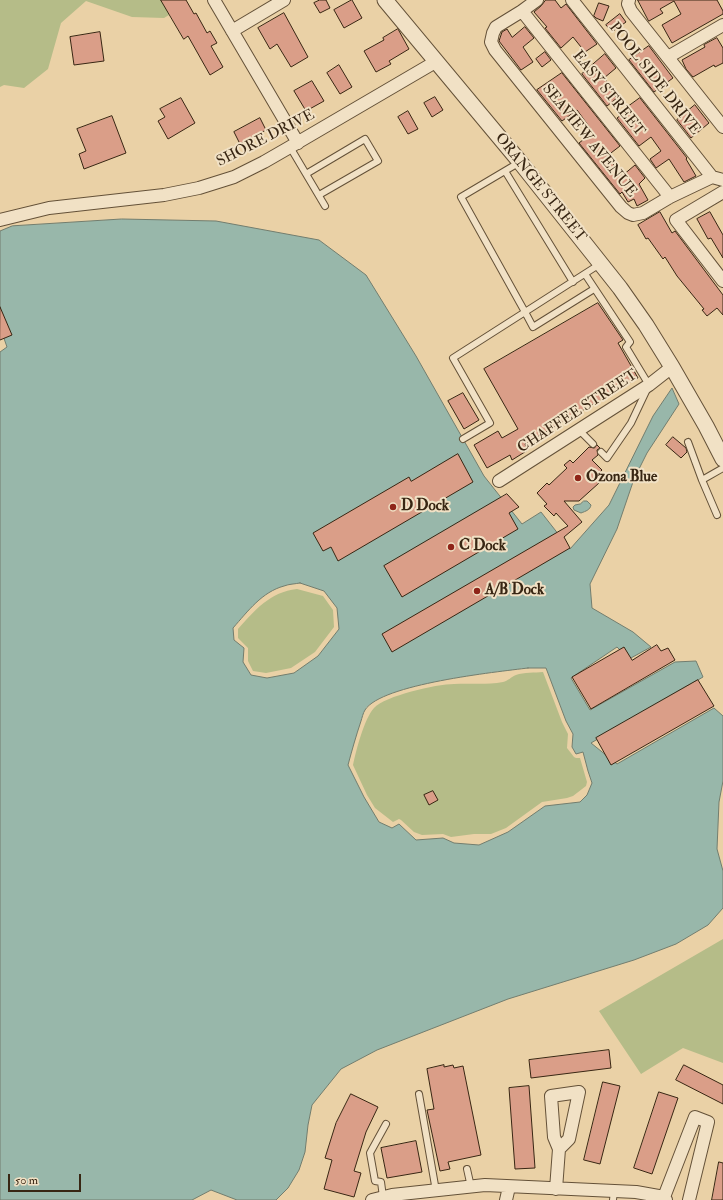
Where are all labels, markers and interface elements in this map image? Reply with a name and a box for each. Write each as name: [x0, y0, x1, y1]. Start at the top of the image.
street label: POOL SIDE DRIVE: [605, 19, 703, 139]
street label: EASY STREET: [568, 47, 648, 141]
street label: SEAVIEW AVENUE: [538, 81, 640, 201]
street label: SHORE DRIVE: [214, 107, 318, 171]
street label: ORANGE STREET: [490, 130, 590, 246]
street label: CHAFFEE STREET: [515, 367, 641, 457]
place label: Ozona Blue: [586, 469, 657, 487]
marker: Ozona Blue: [573, 473, 583, 483]
place label: D Dock: [401, 498, 449, 516]
marker: D Dock: [388, 502, 398, 512]
place label: C Dock: [459, 538, 506, 556]
marker: C Dock: [446, 542, 456, 552]
place label: A/B Dock: [485, 582, 544, 600]
marker: A/B Dock: [472, 586, 482, 596]
scale bar: [10, 1166, 83, 1192]
text: 50 m: [15, 1173, 38, 1188]

